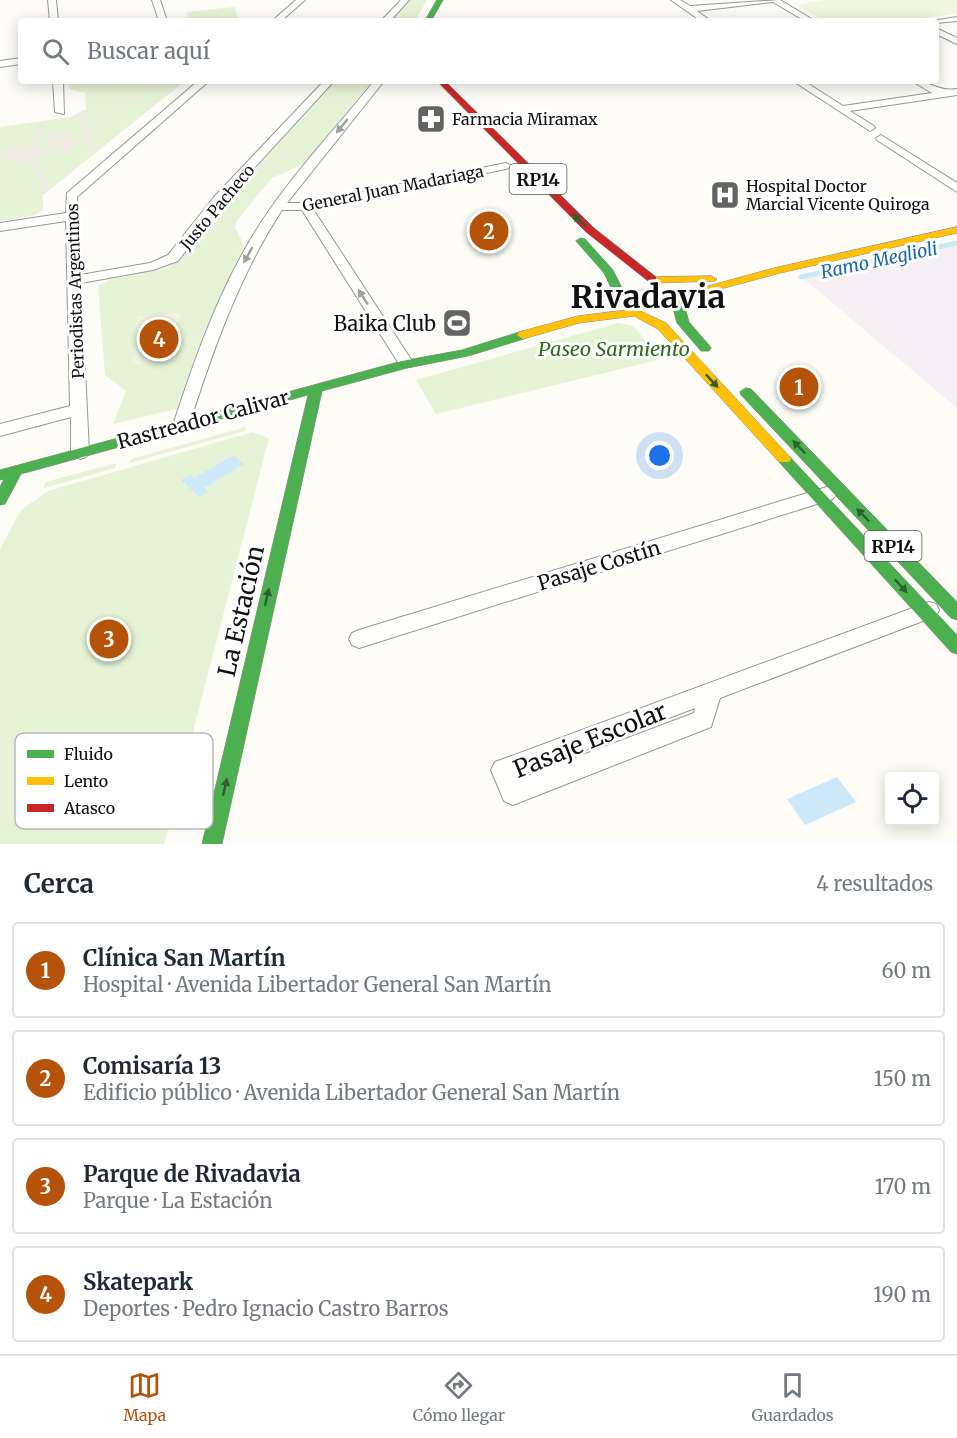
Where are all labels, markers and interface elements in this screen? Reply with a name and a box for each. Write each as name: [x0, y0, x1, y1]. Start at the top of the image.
search box: [18, 18, 939, 84]
icon: search: [39, 35, 72, 68]
text: Buscar aquí: [87, 37, 210, 65]
pharmacy icon: Farmacia Miramax: [415, 103, 447, 135]
place label: Farmacia Miramax: [452, 109, 598, 129]
one-way arrow: [336, 118, 349, 133]
street label: Justo Pacheco: [175, 160, 258, 254]
street label: General Juan Madariaga: [301, 161, 486, 215]
road number: RP14: [510, 164, 566, 194]
place label: Hospital Doctor Marcial Vicente Quiroga: [746, 176, 930, 214]
hospital icon: Hospital Doctor Marcial Vicente Quiroga: [709, 179, 741, 211]
street label: Periodistas Argentinos: [62, 203, 88, 379]
pin: 2: [470, 208, 508, 254]
one-way arrow: [573, 213, 587, 227]
water label: Ramo Meglioli: [819, 236, 939, 284]
one-way arrow: [243, 247, 253, 264]
district label: Rivadavia: [571, 277, 726, 317]
one-way arrow: [358, 289, 369, 305]
sports icon: Baika Club: [441, 307, 473, 339]
place label: Baika Club: [334, 311, 436, 336]
pin: 4: [140, 316, 178, 362]
park label: Paseo Sarmiento: [538, 336, 690, 361]
pin: 1: [780, 364, 818, 410]
one-way arrow: [705, 373, 718, 388]
street label: Rastreador Calivar: [114, 384, 292, 454]
one-way arrow: [792, 440, 806, 455]
your location: [645, 441, 674, 470]
one-way arrow: [857, 508, 871, 522]
road number: RP14: [864, 531, 922, 561]
street label: Pasaje Costín: [534, 534, 664, 596]
street label: La Estación: [211, 542, 271, 680]
one-way arrow: [894, 579, 908, 594]
one-way arrow: [263, 587, 273, 606]
pin: 3: [90, 616, 128, 662]
street label: Pasaje Escolar: [509, 695, 671, 785]
legend: [15, 733, 213, 829]
text: Fluido: [64, 744, 113, 764]
text: Lento: [64, 771, 108, 791]
map controls: [885, 772, 939, 826]
button: locate: [885, 772, 939, 826]
one-way arrow: [220, 778, 230, 796]
text: Atasco: [63, 798, 115, 818]
text: Cerca: [24, 867, 94, 900]
text: 4 resultados: [816, 871, 933, 896]
text: Clínica San Martín: [83, 944, 285, 972]
text: 1: [41, 958, 50, 983]
text: 60 m: [881, 958, 931, 983]
text: Hospital · Avenida Libertador General San Martín: [83, 972, 552, 997]
text: Comisaría 13: [83, 1052, 221, 1080]
text: 2: [40, 1066, 51, 1091]
text: 150 m: [874, 1066, 931, 1091]
text: Edificio público · Avenida Libertador General San Martín: [83, 1080, 620, 1105]
text: Parque de Rivadavia: [83, 1160, 301, 1188]
text: 3: [40, 1174, 51, 1199]
text: 170 m: [875, 1174, 931, 1199]
text: Parque · La Estación: [83, 1188, 273, 1213]
text: Skatepark: [83, 1268, 193, 1296]
text: 4: [39, 1282, 52, 1307]
text: 190 m: [873, 1282, 931, 1307]
text: Deportes · Pedro Ignacio Castro Barros: [83, 1296, 449, 1321]
tab: Mapa: [123, 1369, 166, 1425]
tab: Cómo llegar: [413, 1369, 505, 1425]
tab: Guardados: [751, 1369, 834, 1425]

